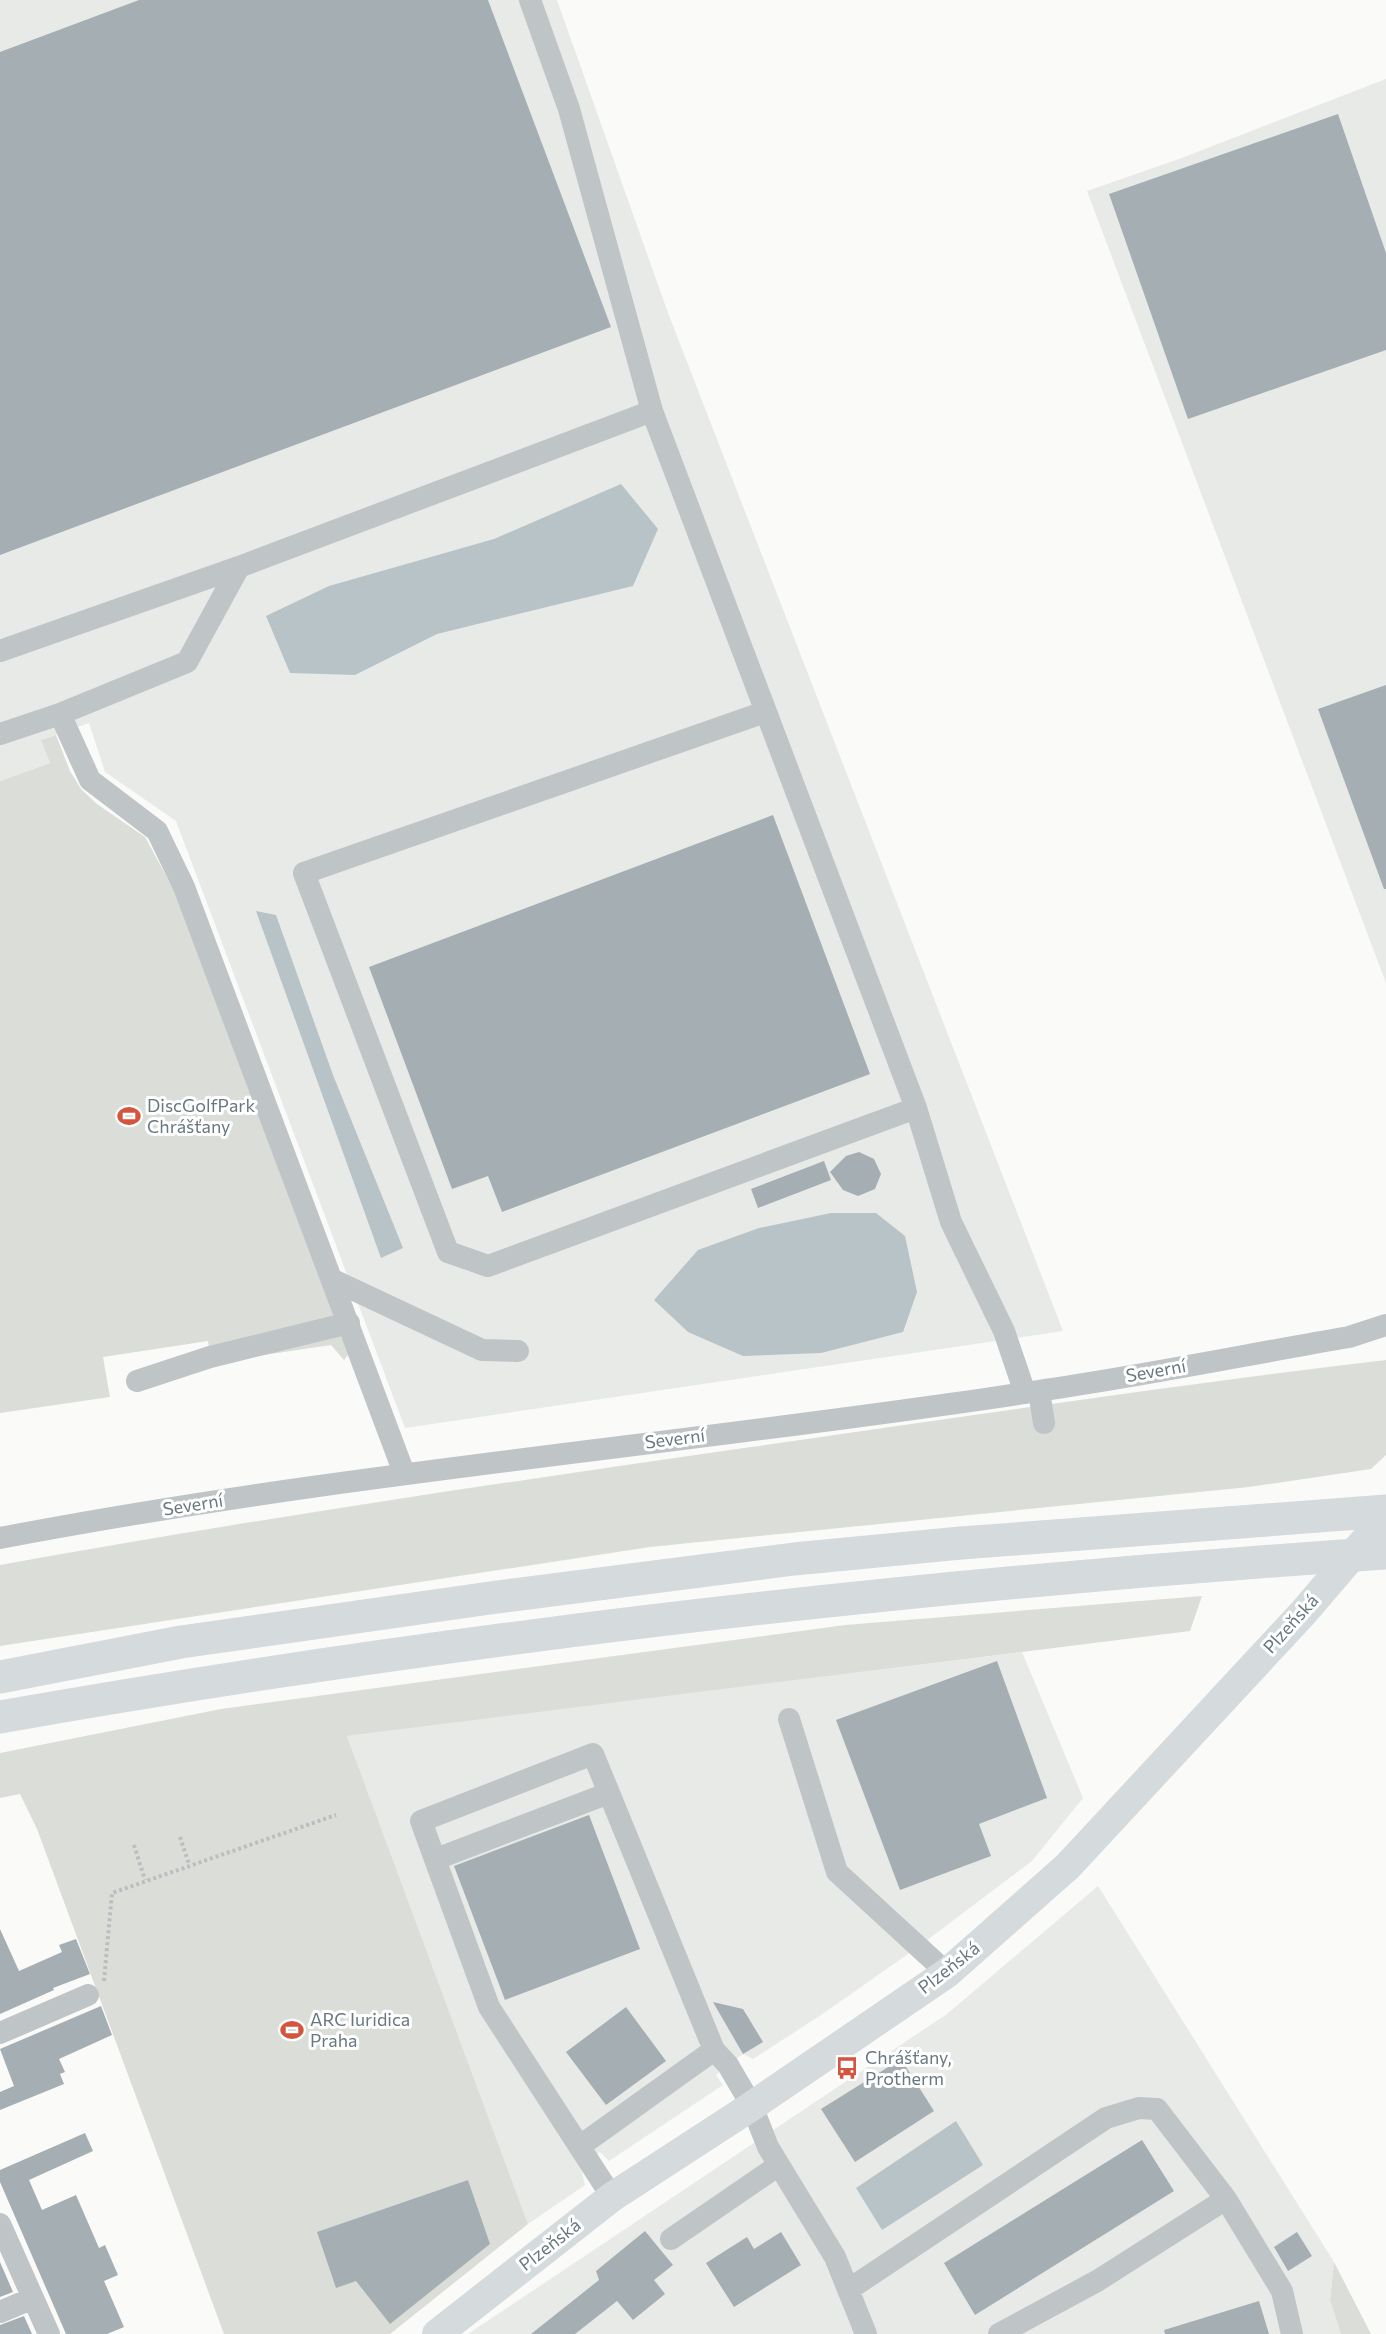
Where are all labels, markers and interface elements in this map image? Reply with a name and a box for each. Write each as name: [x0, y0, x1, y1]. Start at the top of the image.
place label: DiscGolfPark Chrášťany: [147, 1094, 256, 1137]
sports icon: DiscGolfPark Chrášťany: [116, 1103, 142, 1129]
street label: Severní: [1124, 1354, 1189, 1386]
street label: Severní: [644, 1423, 708, 1453]
street label: Severní: [161, 1488, 226, 1520]
street label: Plzeňská: [1258, 1589, 1322, 1657]
street label: Plzeňská: [913, 1936, 983, 1998]
place label: ARC Iuridica Praha: [310, 2008, 410, 2051]
sports icon: ARC Iuridica Praha: [279, 2017, 305, 2043]
place label: Chrášťany, Protherm: [865, 2046, 952, 2089]
bus stop icon: Chrášťany, Protherm: [834, 2055, 860, 2081]
street label: Plzeňská: [514, 2213, 584, 2275]

